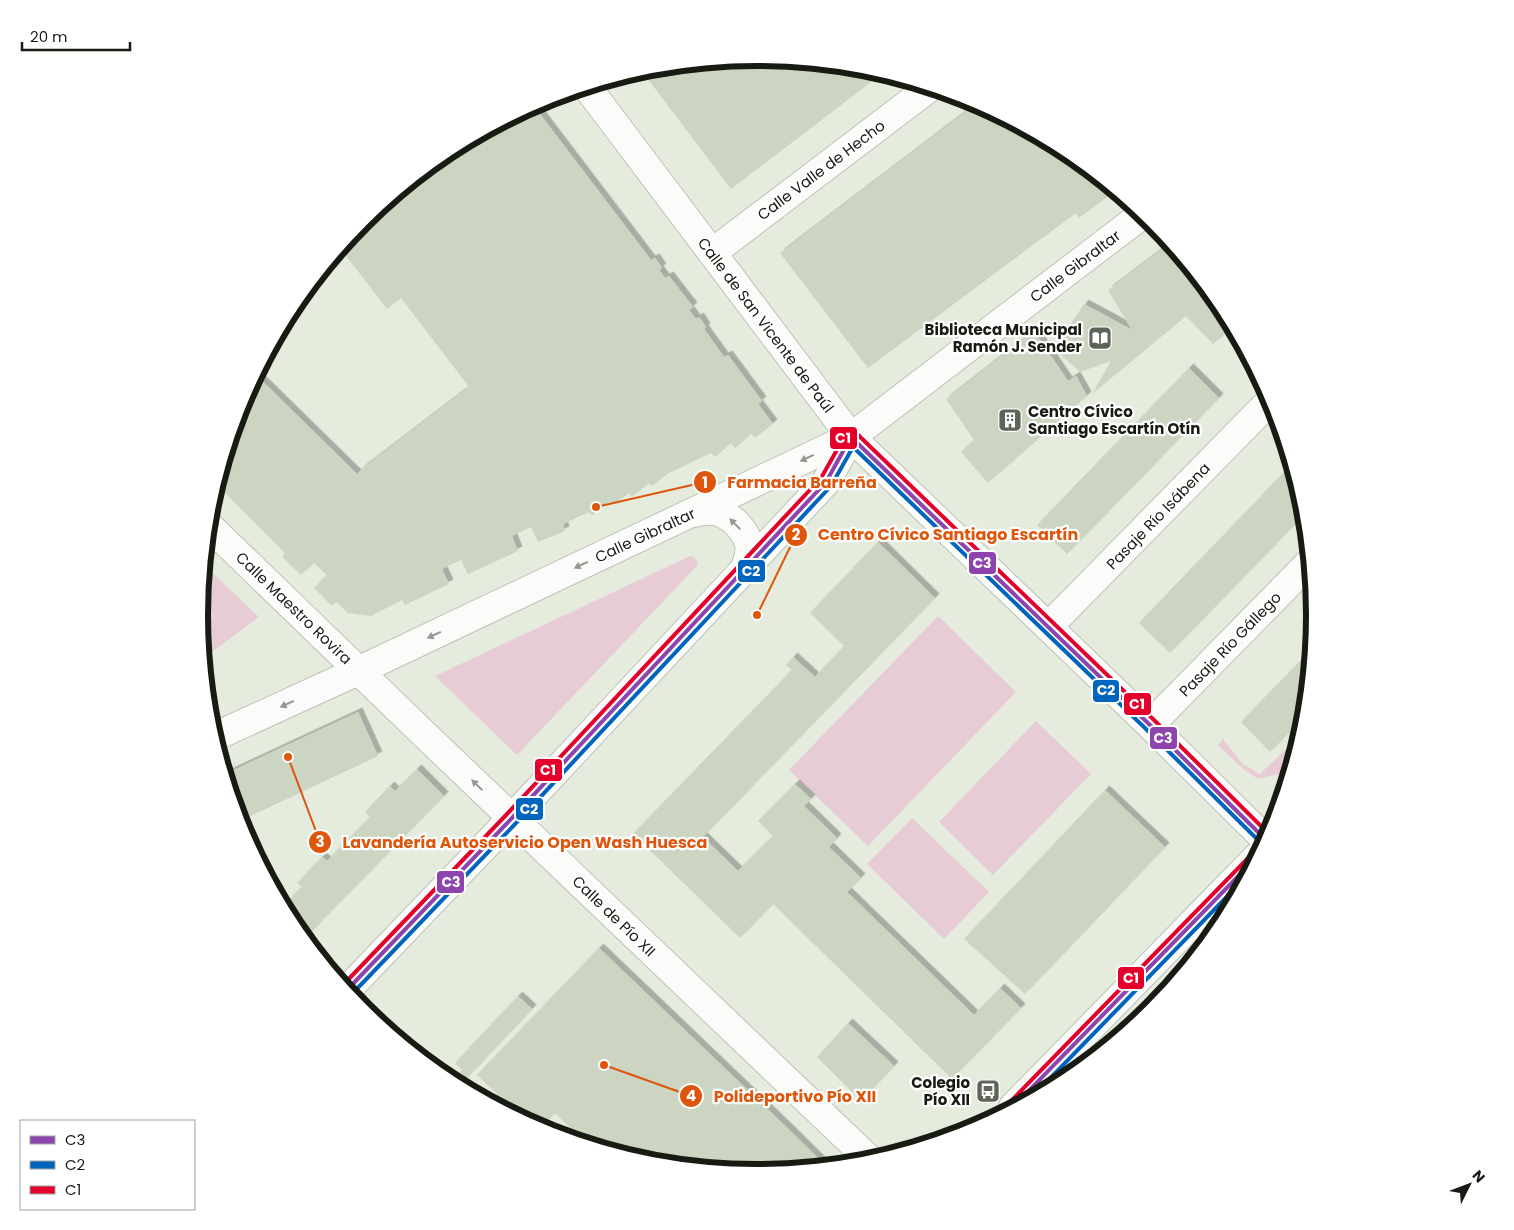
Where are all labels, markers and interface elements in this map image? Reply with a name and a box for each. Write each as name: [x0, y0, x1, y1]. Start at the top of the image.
scale bar: [22, 20, 130, 52]
text: 20 m: [30, 26, 68, 47]
street label: Calle Valle de Hecho: [753, 115, 889, 225]
street label: Calle Gibraltar: [1025, 225, 1125, 307]
street label: Calle de San Vicente de Paúl: [693, 233, 839, 417]
place label: Biblioteca Municipal Ramón J. Sender: [925, 319, 1083, 357]
library icon: Biblioteca Municipal Ramón J. Sender: [1087, 325, 1113, 351]
place label: Centro Cívico Santiago Escartín Otín: [1028, 401, 1200, 439]
building icon: Centro Cívico Santiago Escartín Otín: [997, 407, 1023, 433]
line badge: C1: [829, 426, 858, 450]
text: C1: [835, 428, 851, 448]
one-way arrow: [800, 454, 814, 462]
street label: Pasaje Río Isábena: [1101, 458, 1215, 574]
callout: Farmacia Barreña: [692, 467, 887, 498]
text: Farmacia Barreña: [727, 471, 877, 494]
text: 1: [702, 472, 708, 493]
street label: Calle Gibraltar: [591, 502, 699, 567]
one-way arrow: [730, 518, 742, 530]
callout: Centro Cívico Santiago Escartín: [783, 519, 1089, 550]
text: Centro Cívico Santiago Escartín: [818, 523, 1078, 546]
text: 2: [792, 524, 801, 545]
street label: Calle Maestro Rovira: [231, 547, 357, 669]
line badge: C3: [968, 551, 997, 575]
text: C3: [972, 553, 992, 573]
line badge: C2: [737, 559, 766, 583]
one-way arrow: [574, 561, 588, 569]
text: C2: [742, 561, 760, 581]
street label: Pasaje Río Gállego: [1174, 587, 1286, 701]
one-way arrow: [427, 631, 441, 639]
line badge: C2: [1092, 679, 1120, 703]
text: C2: [1097, 680, 1115, 700]
line badge: C1: [1123, 692, 1152, 716]
text: C1: [1129, 694, 1145, 714]
one-way arrow: [280, 700, 294, 708]
line badge: C3: [1149, 726, 1178, 750]
text: C3: [1153, 728, 1173, 748]
line badge: C1: [534, 758, 563, 782]
text: C1: [540, 760, 556, 780]
one-way arrow: [471, 779, 483, 791]
line badge: C2: [515, 797, 544, 821]
text: C2: [520, 799, 538, 819]
callout: Lavandería Autoservicio Open Wash Huesca: [307, 826, 717, 857]
text: 3: [315, 831, 325, 852]
text: Lavandería Autoservicio Open Wash Huesca: [343, 831, 707, 854]
line badge: C3: [436, 870, 465, 894]
street label: Calle de Pío XII: [568, 871, 660, 961]
text: C3: [441, 872, 461, 892]
line badge: C1: [1117, 966, 1145, 990]
text: C1: [1123, 968, 1139, 988]
place label: Colegio Pío XII: [911, 1072, 970, 1110]
bus stop icon: Colegio Pío XII: [975, 1078, 1001, 1104]
callout: Polideportivo Pío XII: [678, 1081, 886, 1112]
text: 4: [686, 1085, 696, 1106]
text: Polideportivo Pío XII: [714, 1085, 876, 1108]
legend: [20, 1120, 195, 1210]
text: C3: [65, 1129, 85, 1150]
text: C2: [65, 1154, 85, 1175]
north arrow: [1444, 1160, 1494, 1210]
text: N: [1468, 1166, 1490, 1187]
text: C1: [65, 1179, 81, 1200]

